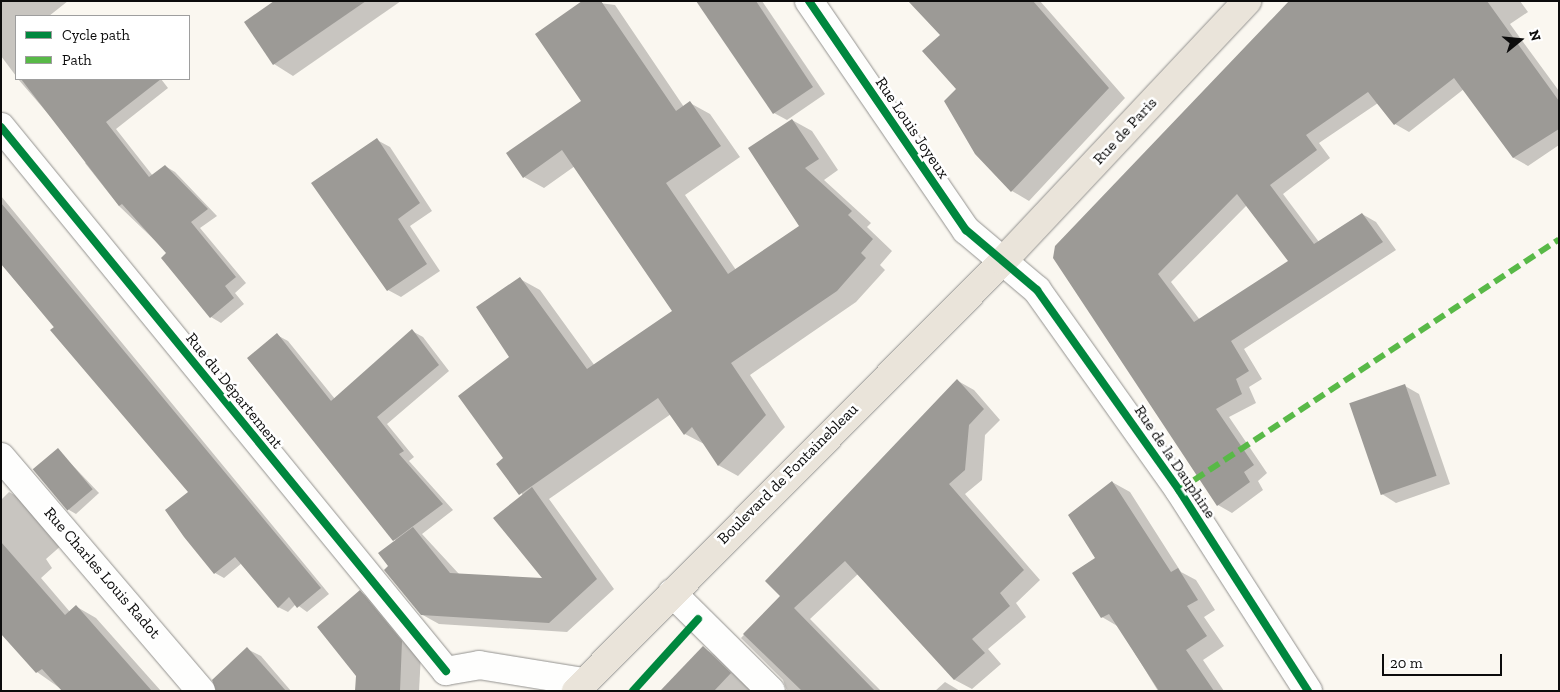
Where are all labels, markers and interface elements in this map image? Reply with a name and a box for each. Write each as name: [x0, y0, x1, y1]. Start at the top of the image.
legend: [15, 15, 190, 80]
north arrow: [1495, 15, 1545, 65]
text: Cycle path: [62, 26, 130, 44]
text: N: [1525, 28, 1545, 43]
text: Path: [62, 51, 92, 69]
street label: Rue Louis Joyeux: [871, 73, 953, 183]
street label: Rue de Paris: [1089, 93, 1161, 169]
street label: Rue du Département: [181, 329, 287, 453]
street label: Boulevard de Fontainebleau: [714, 400, 862, 548]
street label: Rue de la Dauphine: [1130, 402, 1220, 522]
street label: Rue Charles Louis Radot: [40, 503, 164, 643]
scale bar: [1385, 644, 1505, 676]
text: 20 m: [1390, 654, 1423, 672]

